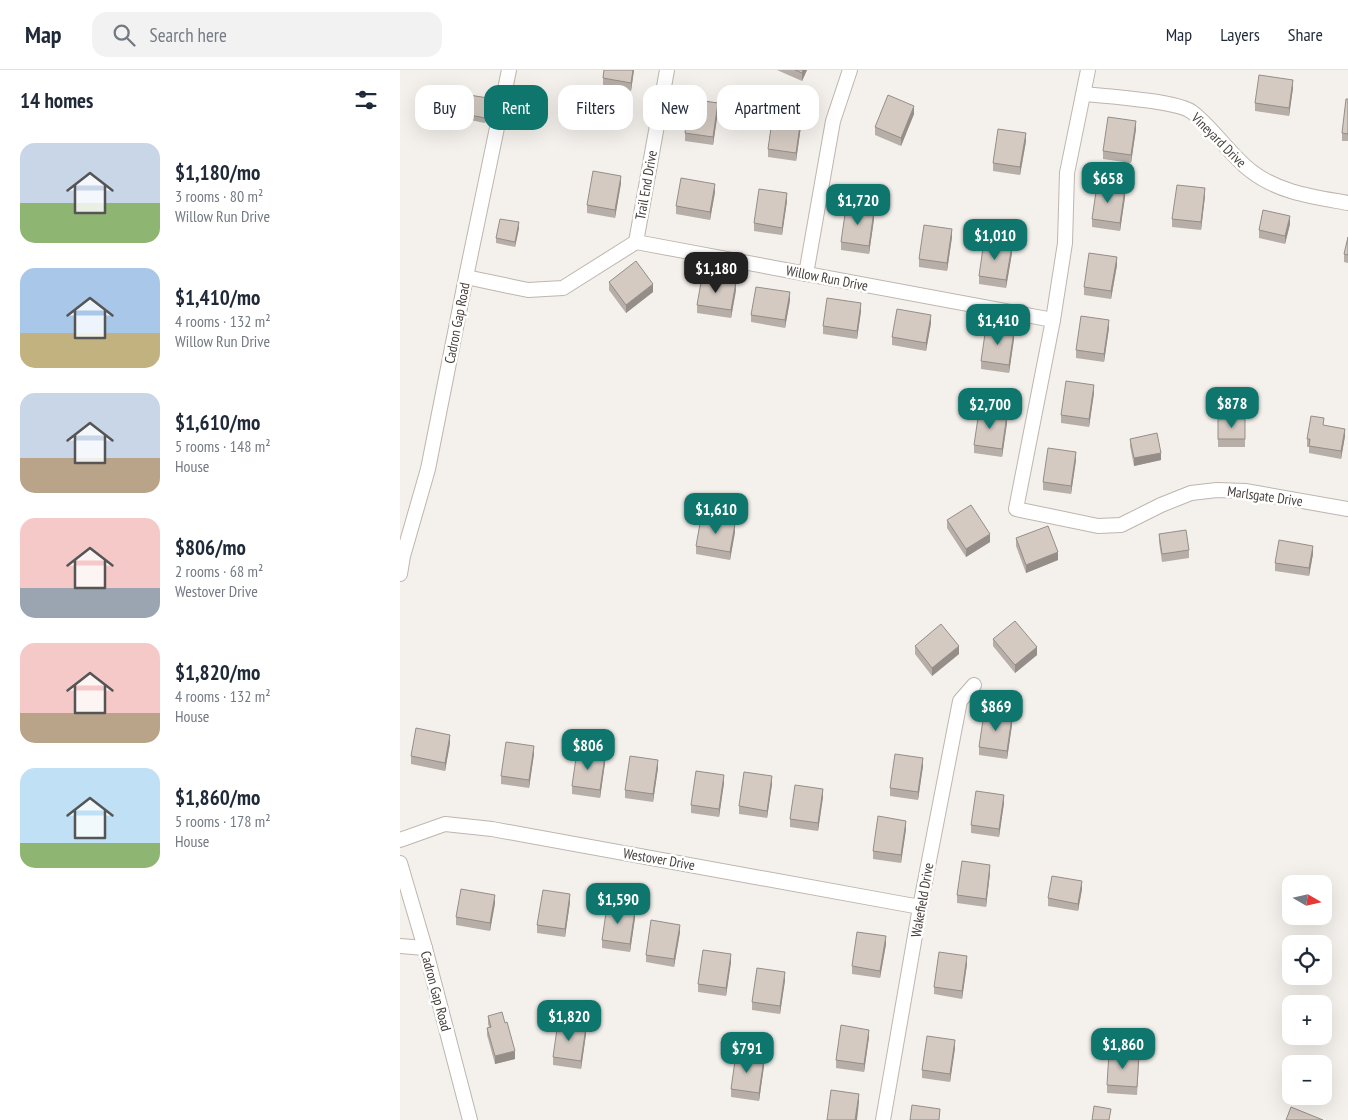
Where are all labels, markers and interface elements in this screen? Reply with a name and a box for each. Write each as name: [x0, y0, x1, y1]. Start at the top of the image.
search box: [92, 12, 442, 57]
text: Map: [25, 19, 62, 50]
icon: search: [110, 21, 138, 49]
text: Search here: [150, 23, 227, 47]
text: Map: [1166, 23, 1192, 46]
text: Layers: [1220, 23, 1260, 46]
text: Share: [1288, 23, 1323, 46]
chip: Buy: [415, 85, 474, 130]
chip: Rent: [484, 85, 548, 130]
chip: Filters: [558, 85, 633, 130]
chip: New: [643, 85, 707, 130]
chip: Apartment: [717, 85, 819, 130]
icon: filters: [352, 86, 380, 114]
text: 14 homes: [20, 87, 93, 114]
street label: Vineyard Drive: [1187, 108, 1250, 171]
street label: Trail End Drive: [631, 149, 661, 221]
text: $1,180/mo: [175, 159, 260, 186]
pin: $658: [1078, 162, 1138, 204]
icon: home: [60, 163, 120, 223]
text: $658: [1093, 168, 1123, 188]
pin: $1,720: [817, 184, 899, 226]
text: 3 rooms · 80 m²: [175, 186, 263, 206]
text: $1,720: [837, 190, 879, 210]
text: Willow Run Drive: [175, 206, 270, 226]
pin: $1,010: [954, 218, 1036, 261]
text: $1,010: [974, 225, 1016, 245]
pin: $1,180: [675, 252, 757, 294]
text: $1,180: [695, 258, 737, 278]
street label: Willow Run Drive: [784, 261, 870, 295]
street label: Cadron Gap Road: [440, 281, 474, 365]
text: $1,410/mo: [175, 284, 260, 311]
icon: home: [60, 288, 120, 348]
pin: $1,410: [957, 304, 1039, 346]
text: $1,410: [977, 310, 1019, 330]
text: 4 rooms · 132 m²: [175, 311, 271, 331]
text: Willow Run Drive: [175, 331, 270, 351]
pin: $878: [1202, 386, 1262, 429]
pin: $2,700: [949, 388, 1031, 430]
text: $878: [1217, 393, 1247, 413]
text: $2,700: [969, 394, 1011, 414]
text: $1,610/mo: [175, 409, 260, 436]
icon: home: [60, 413, 120, 473]
text: 5 rooms · 148 m²: [175, 436, 271, 456]
text: House: [175, 456, 209, 476]
street label: Marlsgate Drive: [1226, 482, 1304, 510]
pin: $1,610: [675, 492, 757, 535]
text: $1,610: [695, 499, 737, 519]
text: $806/mo: [175, 534, 246, 561]
icon: home: [60, 538, 120, 598]
text: 2 rooms · 68 m²: [175, 561, 263, 581]
text: Westover Drive: [175, 581, 258, 601]
text: $1,820/mo: [175, 659, 260, 686]
icon: home: [60, 663, 120, 723]
text: 4 rooms · 132 m²: [175, 686, 271, 706]
pin: $869: [966, 690, 1026, 732]
text: $869: [981, 696, 1011, 716]
text: House: [175, 706, 209, 726]
pin: $806: [558, 728, 618, 771]
text: $806: [573, 735, 603, 755]
text: $1,860/mo: [175, 784, 260, 811]
icon: home: [60, 788, 120, 848]
text: 5 rooms · 178 m²: [175, 811, 271, 831]
text: House: [175, 831, 209, 851]
street label: Westover Drive: [622, 844, 696, 874]
street label: Wakefield Drive: [907, 861, 937, 939]
north arrow: [1282, 875, 1332, 925]
map controls: [1282, 875, 1332, 1105]
pin: $1,590: [577, 882, 659, 925]
text: $1,590: [597, 889, 639, 909]
button: locate: [1282, 935, 1332, 985]
street label: Cadron Gap Road: [417, 949, 455, 1033]
button: +: [1282, 995, 1332, 1045]
pin: $1,820: [528, 1000, 610, 1042]
text: $1,820: [548, 1006, 590, 1026]
pin: $1,860: [1082, 1028, 1164, 1070]
pin: $791: [717, 1032, 777, 1074]
text: $1,860: [1102, 1034, 1144, 1054]
text: $791: [732, 1038, 762, 1058]
button: −: [1282, 1055, 1332, 1105]

